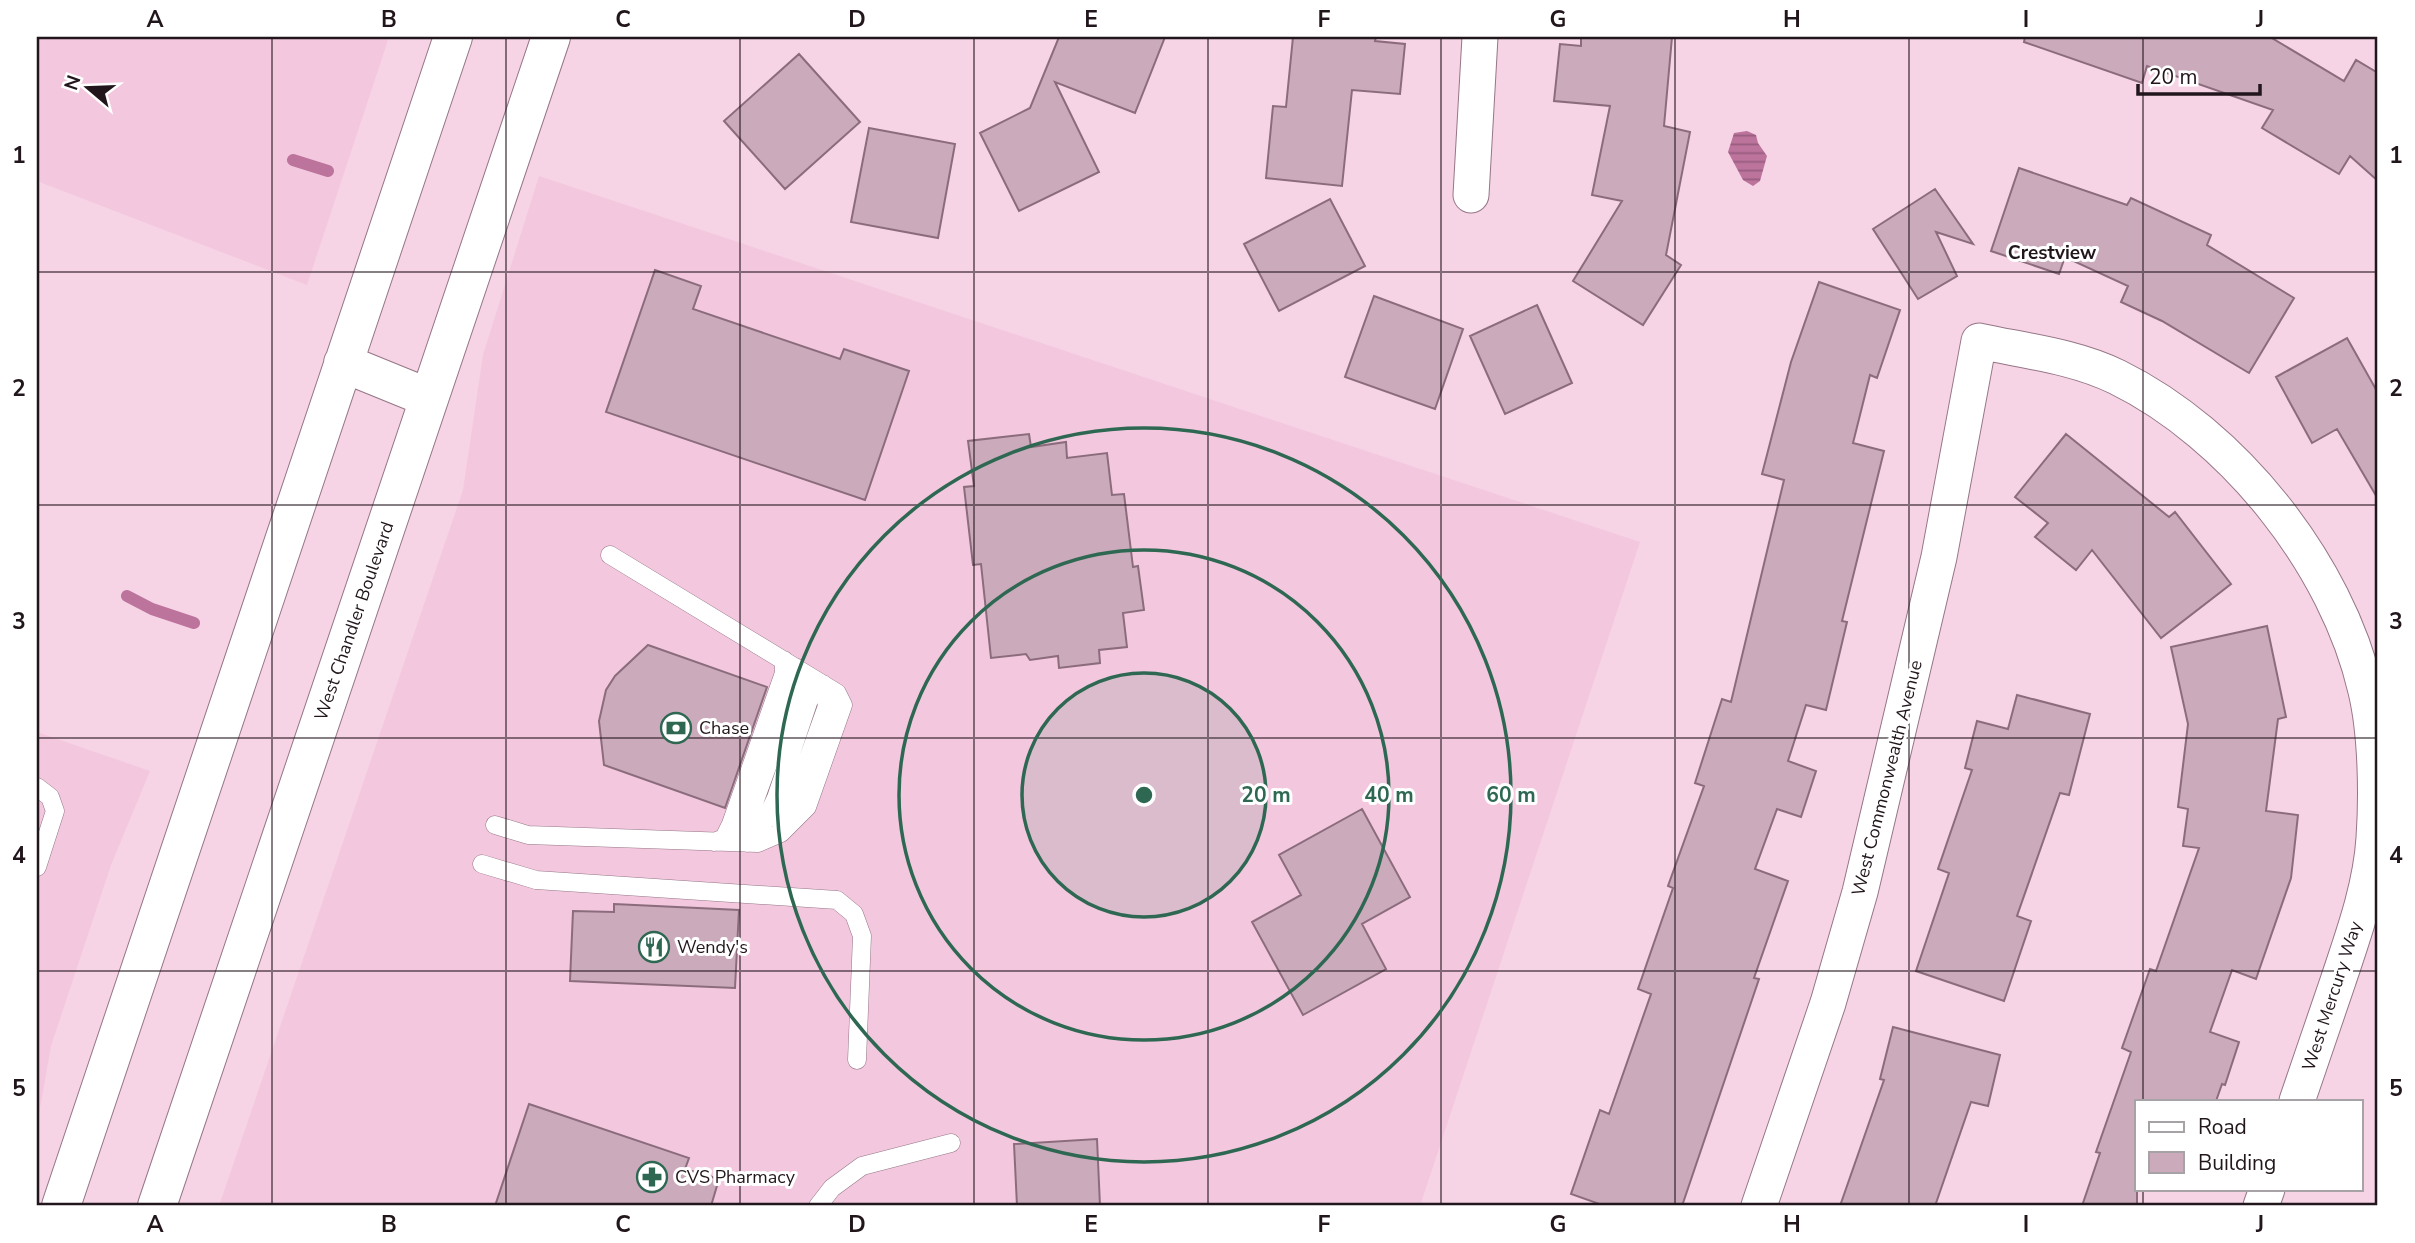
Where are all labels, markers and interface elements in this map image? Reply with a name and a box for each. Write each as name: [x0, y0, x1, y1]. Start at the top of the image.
text: A: [146, 4, 164, 35]
text: B: [381, 4, 397, 35]
text: C: [615, 4, 631, 35]
text: D: [848, 4, 866, 35]
text: E: [1084, 4, 1098, 35]
text: F: [1318, 4, 1331, 35]
text: G: [1550, 4, 1566, 35]
text: H: [1783, 4, 1801, 35]
text: I: [2023, 4, 2029, 35]
text: J: [2255, 4, 2264, 35]
north arrow: [52, 52, 122, 122]
scale bar: [2138, 52, 2261, 96]
text: 20 m: [2149, 63, 2198, 91]
text: N: [58, 72, 87, 94]
text: 1: [12, 140, 26, 171]
text: 1: [2389, 140, 2403, 171]
district label: Crestview: [2008, 240, 2097, 266]
text: 2: [12, 373, 26, 404]
text: 2: [2389, 373, 2403, 404]
street label: West Chandler Boulevard: [309, 518, 399, 724]
text: 3: [12, 606, 26, 637]
text: 3: [2389, 606, 2403, 637]
street label: West Commonwealth Avenue: [1846, 658, 1928, 898]
bank icon: Chase: [659, 711, 693, 745]
place label: Chase: [699, 716, 749, 740]
text: 20 m: [1241, 781, 1291, 809]
text: 40 m: [1364, 781, 1414, 809]
text: 60 m: [1486, 781, 1536, 809]
centre of rings: [1132, 783, 1156, 807]
text: 4: [12, 840, 26, 871]
text: 4: [2389, 840, 2403, 871]
street label: West Mercury Way: [2296, 917, 2368, 1074]
restaurant icon: Wendy's: [637, 930, 671, 964]
place label: Wendy's: [677, 935, 748, 959]
text: 5: [12, 1073, 26, 1104]
text: 5: [2389, 1073, 2403, 1104]
legend: [2135, 1100, 2362, 1190]
text: Road: [2198, 1113, 2247, 1141]
text: Building: [2198, 1149, 2276, 1177]
pharmacy icon: CVS Pharmacy: [635, 1160, 669, 1194]
place label: CVS Pharmacy: [675, 1165, 796, 1189]
text: A: [146, 1209, 164, 1240]
text: B: [381, 1209, 397, 1240]
text: C: [615, 1209, 631, 1240]
text: D: [848, 1209, 866, 1240]
text: E: [1084, 1209, 1098, 1240]
text: F: [1318, 1209, 1331, 1240]
text: G: [1550, 1209, 1566, 1240]
text: H: [1783, 1209, 1801, 1240]
text: I: [2023, 1209, 2029, 1240]
text: J: [2255, 1209, 2264, 1240]

